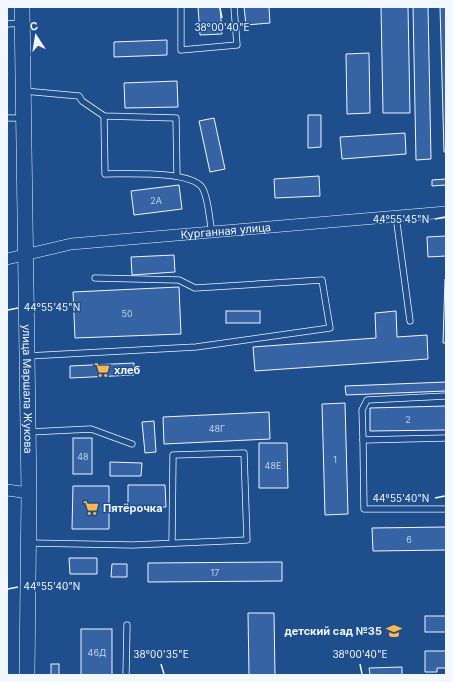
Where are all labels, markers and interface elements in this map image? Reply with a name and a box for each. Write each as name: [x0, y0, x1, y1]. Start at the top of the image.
north arrow: [16, 16, 56, 56]
text: С: [28, 19, 39, 34]
text: 38°00'40"E: [194, 21, 250, 33]
house number: 2А: [150, 195, 162, 206]
text: 44°55'45"N: [373, 213, 429, 225]
street label: Курганная улица: [180, 220, 271, 242]
text: 44°55'45"N: [24, 301, 80, 313]
house number: 50: [121, 308, 133, 319]
street label: улица Маршала Жукова: [20, 324, 35, 454]
supermarket icon: хлеб: [93, 361, 111, 379]
place label: хлеб: [114, 363, 141, 377]
house number: 2: [405, 414, 411, 425]
house number: 48Г: [209, 423, 225, 434]
house number: 48: [77, 451, 89, 462]
house number: 1: [333, 454, 337, 465]
house number: 48Е: [265, 460, 281, 471]
text: 44°55'40"N: [373, 492, 429, 504]
supermarket icon: Пятёрочка: [82, 499, 100, 517]
place label: Пятёрочка: [103, 501, 163, 515]
house number: 6: [406, 534, 412, 545]
house number: 17: [211, 567, 219, 578]
text: 44°55'40"N: [24, 580, 80, 592]
school or university icon: детский сад №35: [385, 622, 403, 640]
place label: детский сад №35: [284, 624, 382, 638]
house number: 46Д: [88, 647, 106, 658]
text: 38°00'35"E: [133, 648, 189, 660]
text: 38°00'40"E: [332, 648, 388, 660]

